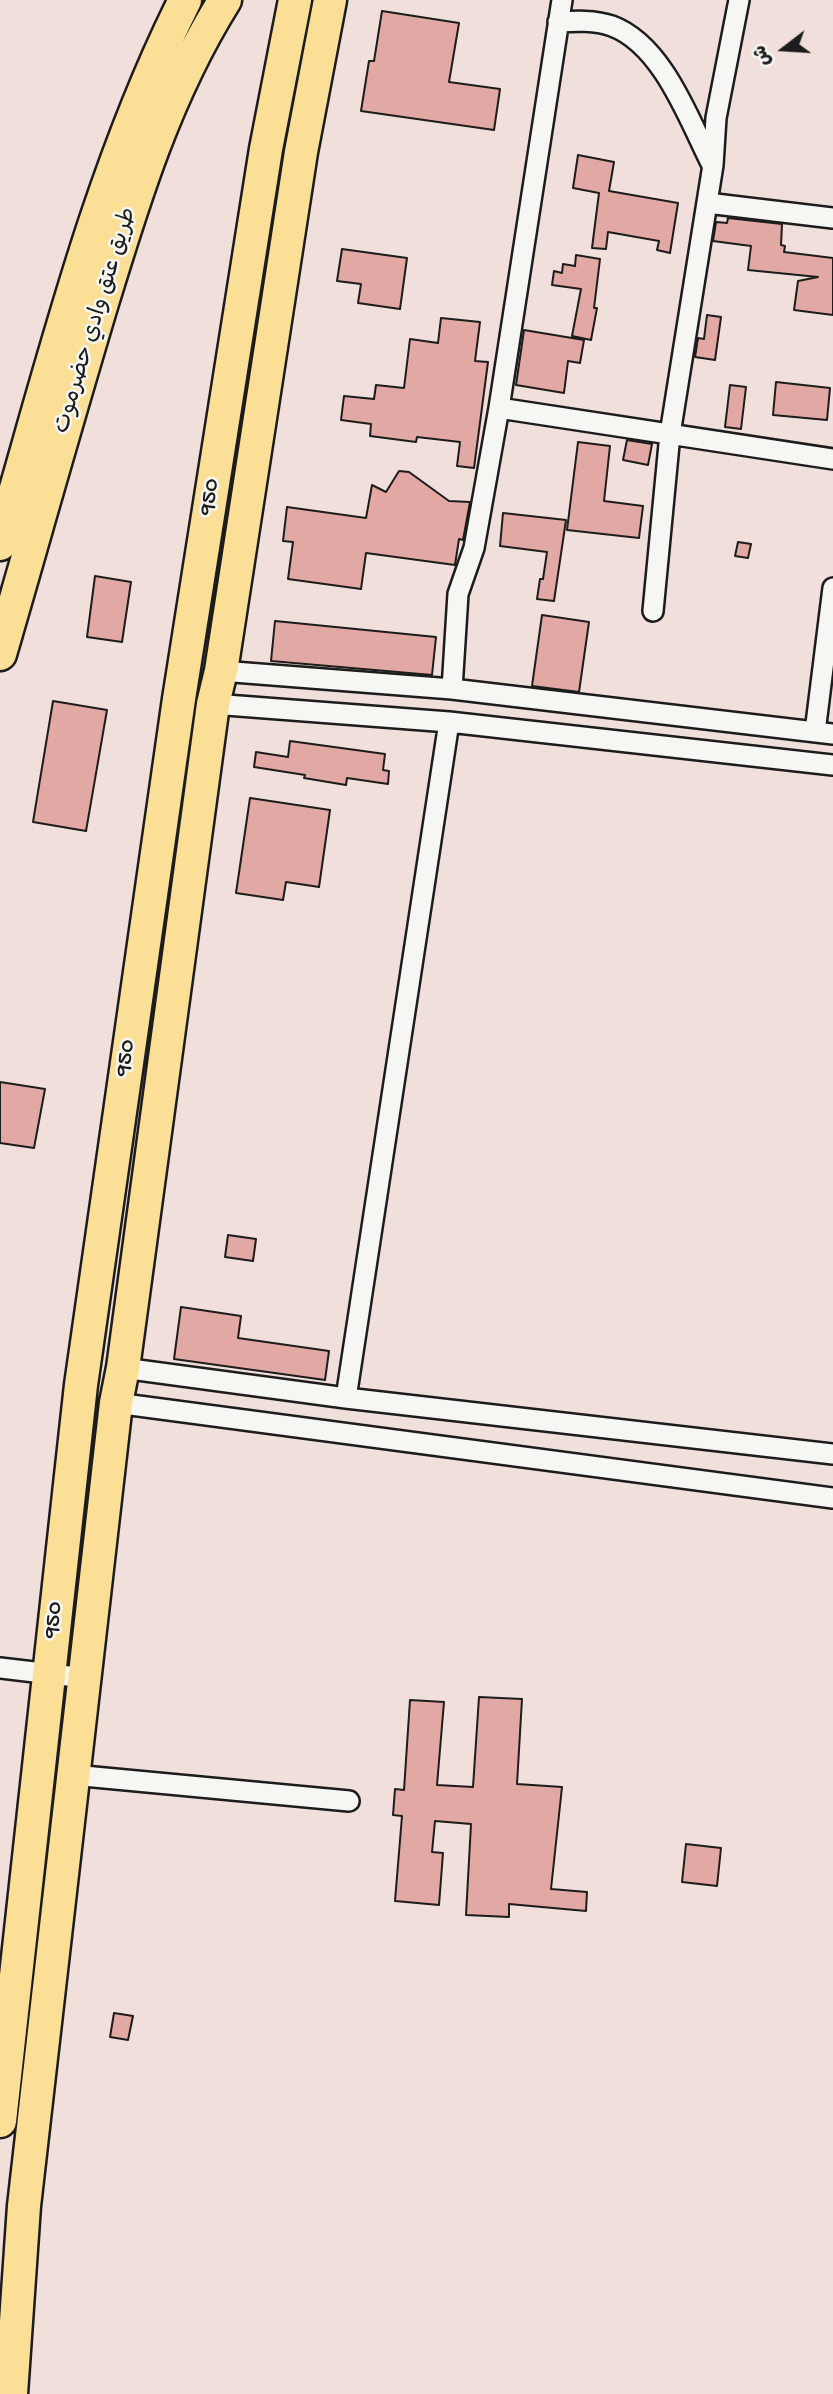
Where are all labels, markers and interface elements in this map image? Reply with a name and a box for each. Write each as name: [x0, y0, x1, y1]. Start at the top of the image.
north arrow: [749, 14, 819, 84]
text: ش: [749, 42, 777, 69]
street label: طريق عتق وادي حضرموت: [49, 205, 145, 437]
street label: 950: [195, 477, 227, 517]
street label: 950: [111, 1038, 143, 1078]
street label: 950: [39, 1600, 71, 1640]

